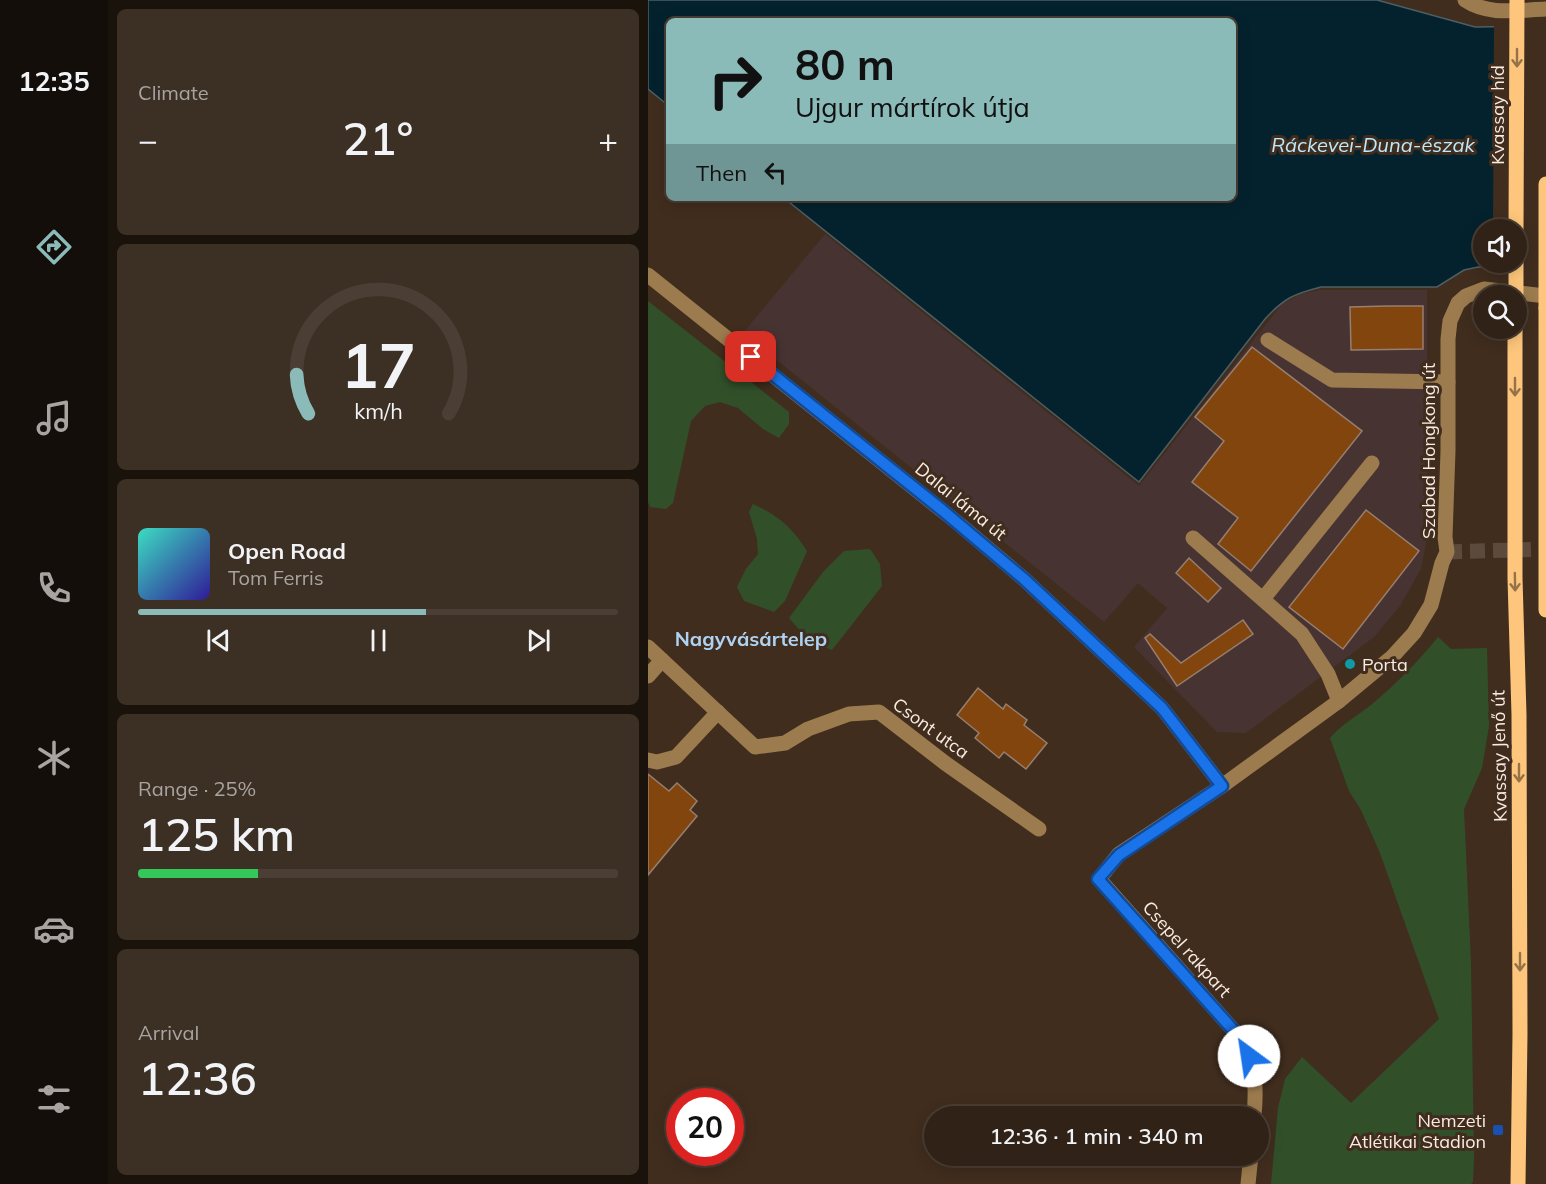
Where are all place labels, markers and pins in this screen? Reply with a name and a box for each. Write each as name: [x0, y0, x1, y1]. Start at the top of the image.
pin: [725, 331, 776, 382]
place label: Porta: [1362, 653, 1408, 676]
marker: Porta: [1343, 657, 1357, 671]
place label: Nemzeti Atlétikai Stadion: [1349, 1109, 1486, 1153]
marker: Nemzeti Atlétikai Stadion: [1491, 1123, 1505, 1137]

